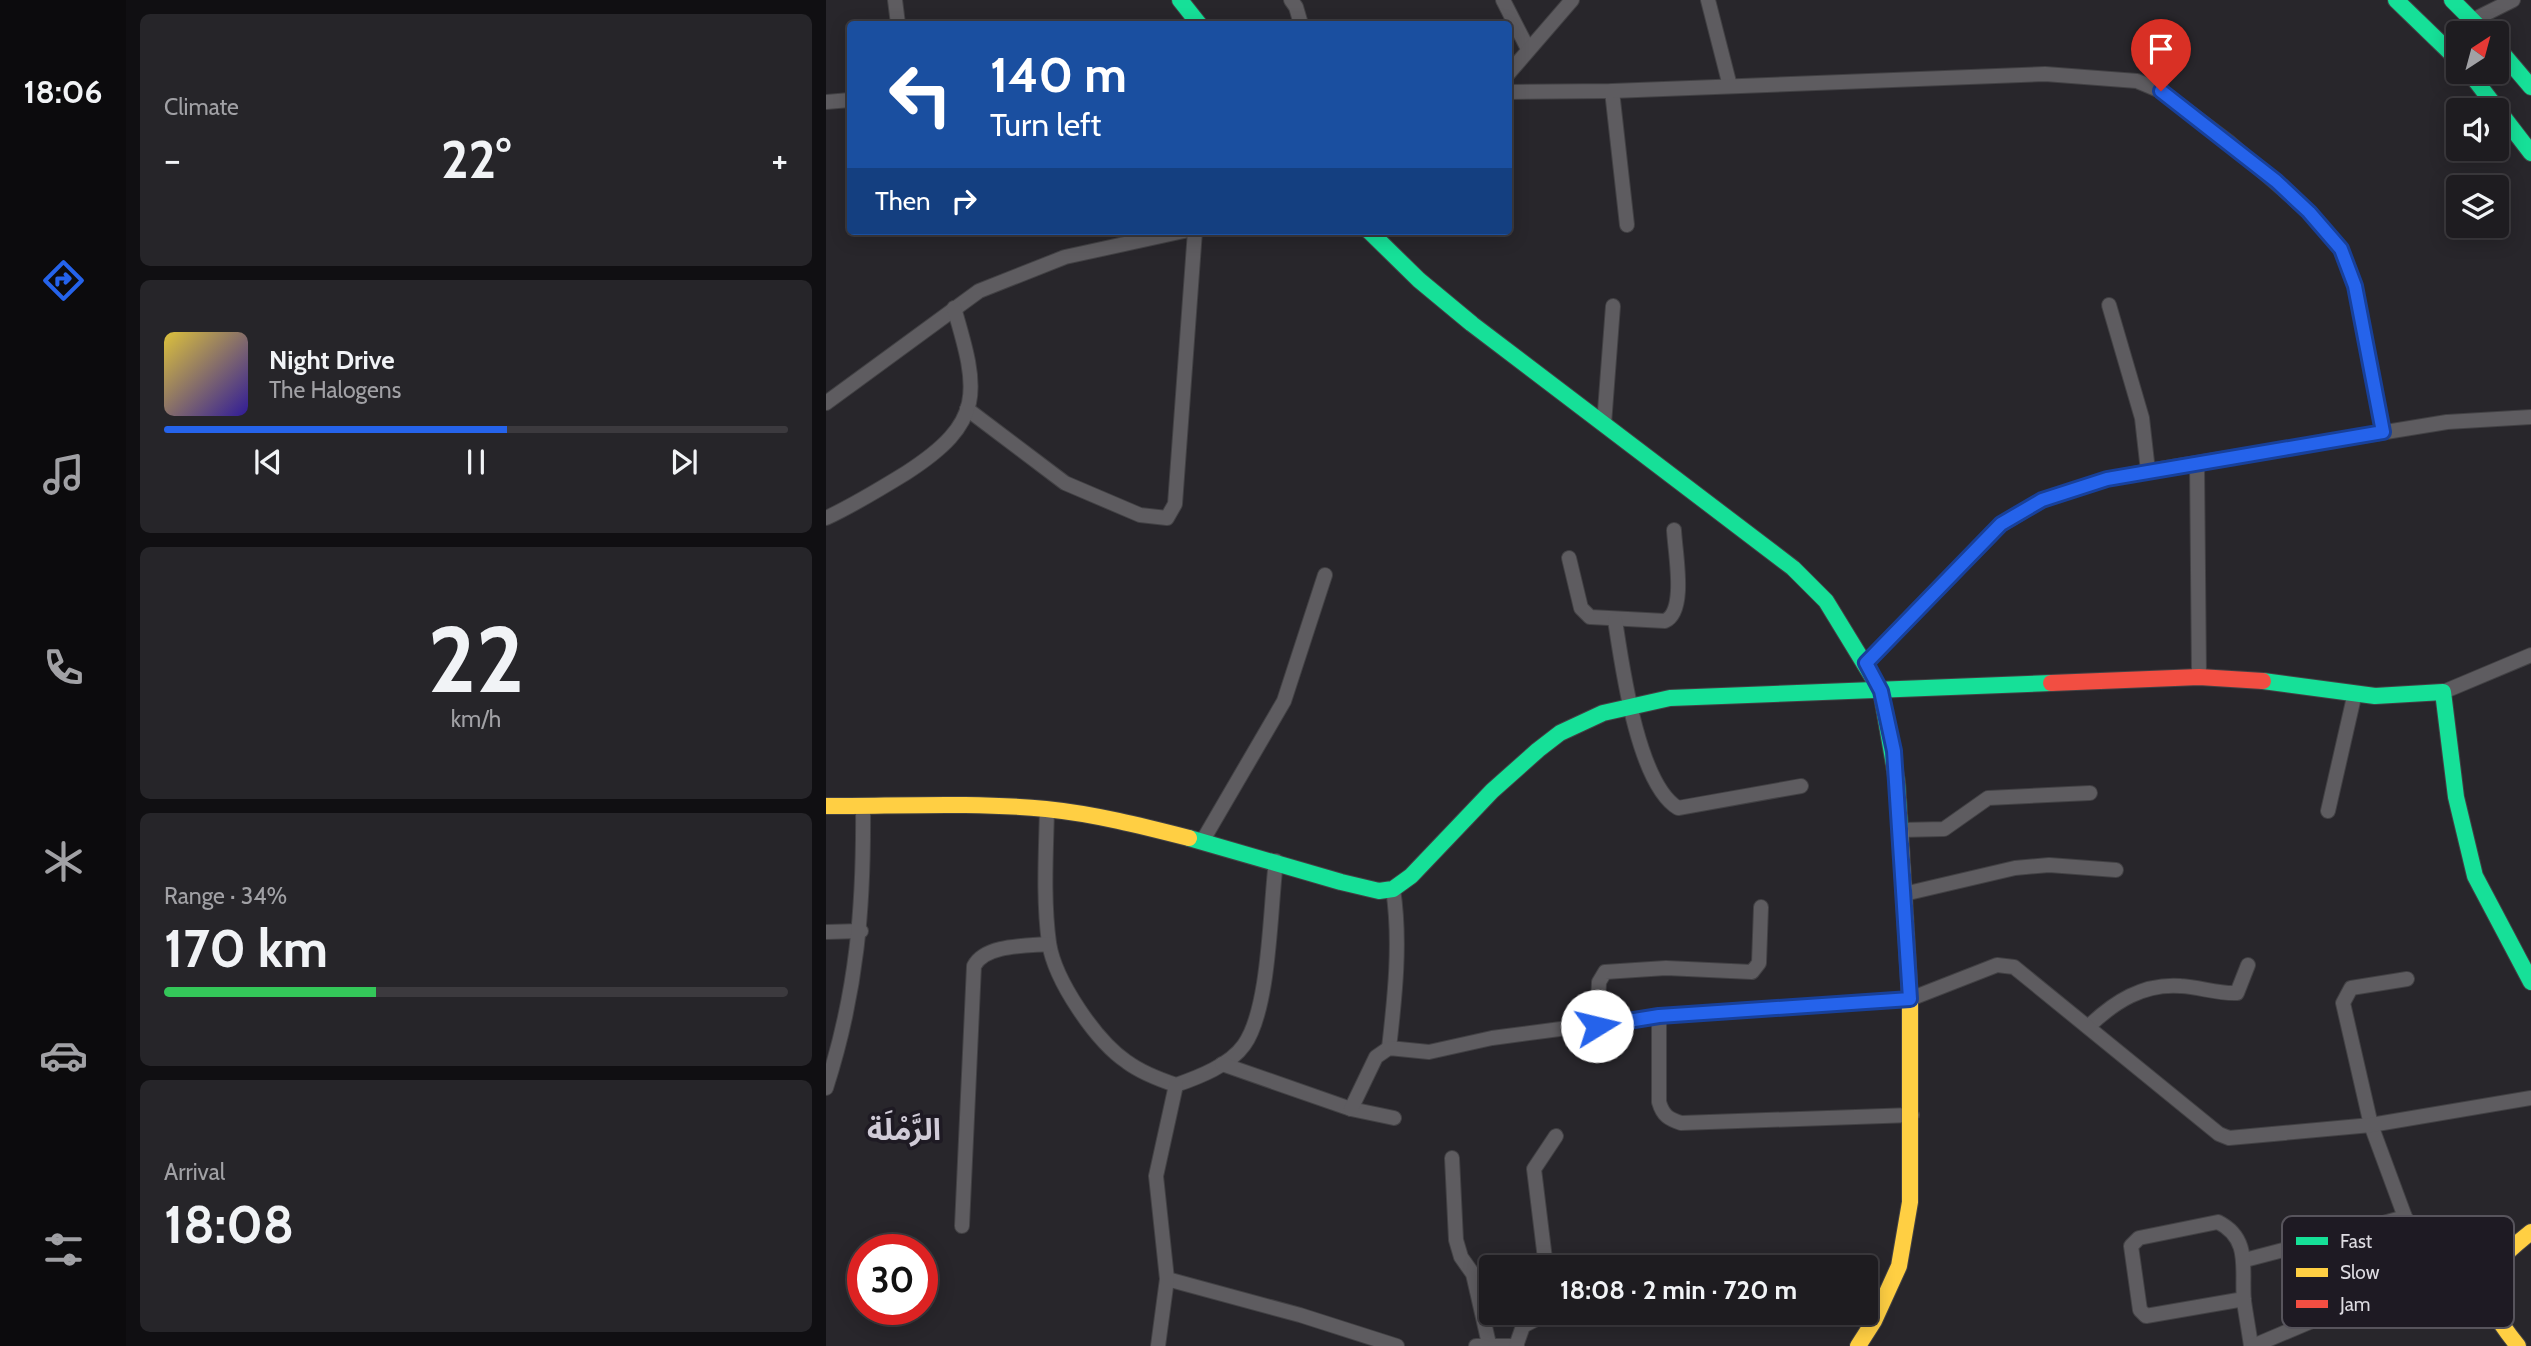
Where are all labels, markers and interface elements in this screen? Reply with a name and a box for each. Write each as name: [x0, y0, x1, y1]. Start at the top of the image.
pin: [2131, 19, 2191, 91]
north arrow: [2446, 21, 2510, 84]
map controls: [2446, 21, 2509, 238]
icon: arrive: [2142, 30, 2180, 68]
text: 140 m: [990, 45, 1127, 104]
icon: left: [875, 49, 966, 140]
text: 18:06: [24, 72, 102, 111]
text: Climate: [164, 93, 239, 121]
button: sound: [2446, 98, 2509, 161]
text: Turn left: [990, 105, 1101, 144]
text: 22°: [441, 128, 511, 191]
text: −: [164, 136, 181, 183]
text: +: [771, 136, 788, 183]
button: layers: [2446, 175, 2509, 238]
icon: right: [945, 182, 983, 220]
text: Then: [875, 185, 931, 217]
icon: directions: [39, 256, 88, 305]
text: Night Drive: [269, 344, 395, 376]
text: The Halogens: [269, 376, 401, 404]
icon: previous: [249, 443, 287, 481]
icon: pause: [457, 443, 495, 481]
icon: next: [665, 443, 703, 481]
icon: music: [39, 450, 88, 499]
text: 22: [428, 604, 524, 715]
icon: phone: [39, 643, 88, 692]
text: km/h: [451, 705, 501, 733]
icon: climate: [39, 837, 88, 886]
text: Range · 34%: [164, 882, 287, 910]
text: 170 km: [164, 917, 328, 980]
position arrow: [1560, 989, 1634, 1063]
icon: car: [39, 1031, 88, 1080]
district label: الرَّمْلَة: [867, 1110, 941, 1148]
text: Arrival: [164, 1158, 225, 1186]
text: 18:08: [164, 1193, 294, 1256]
legend: [2282, 1216, 2514, 1328]
icon: filters: [39, 1225, 88, 1274]
text: Fast: [2340, 1230, 2373, 1253]
speed limit sign: 30: [847, 1234, 938, 1325]
text: Slow: [2340, 1261, 2380, 1284]
text: 18:08 · 2 min · 720 m: [1560, 1274, 1797, 1306]
text: Jam: [2339, 1293, 2370, 1316]

